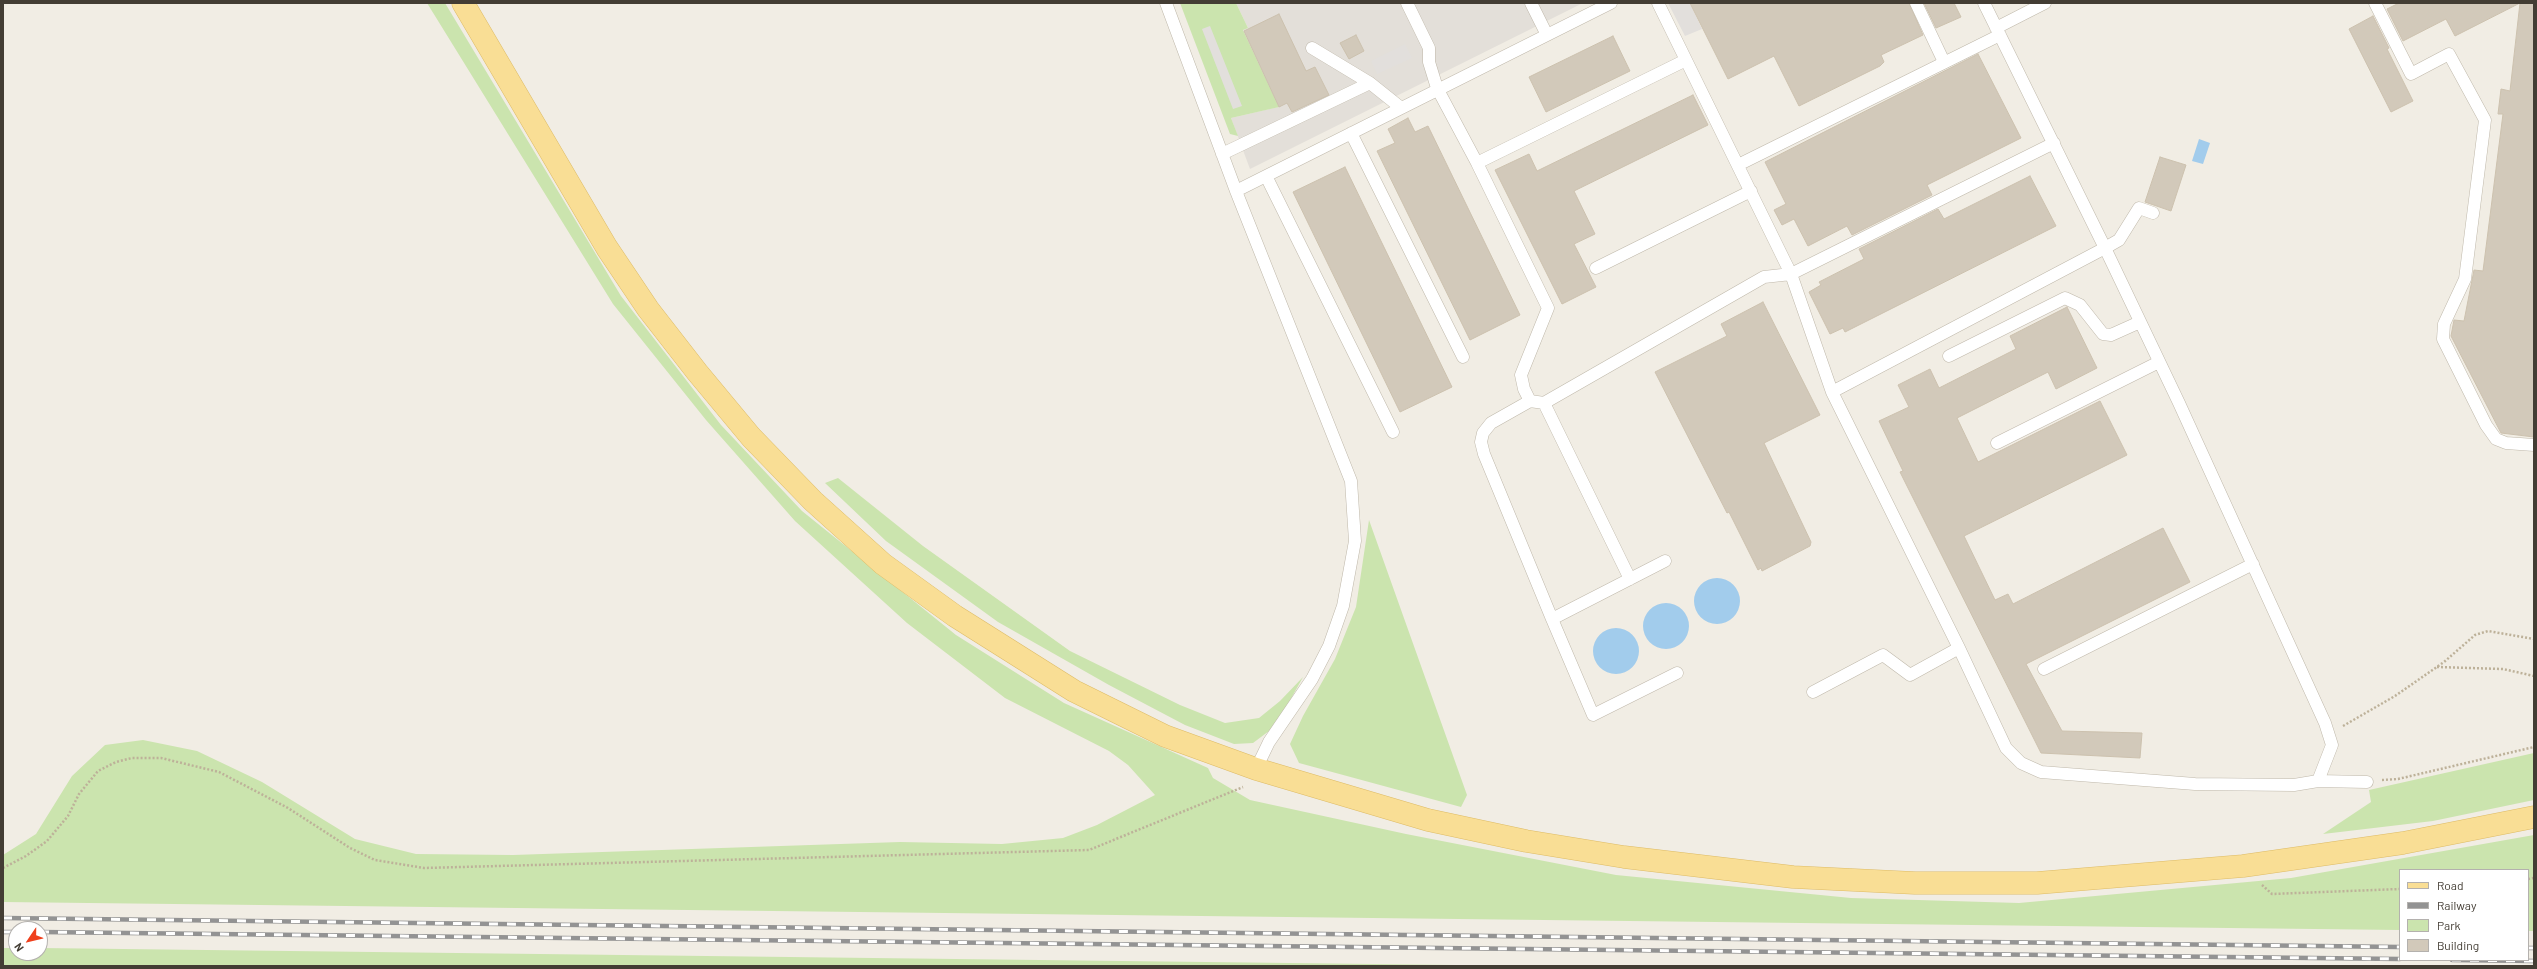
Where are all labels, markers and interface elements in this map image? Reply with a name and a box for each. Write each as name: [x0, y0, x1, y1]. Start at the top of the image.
legend: [2399, 869, 2529, 961]
text: Road: [2437, 878, 2464, 892]
text: Railway: [2437, 898, 2476, 912]
text: Park: [2437, 918, 2461, 932]
north arrow: [8, 921, 48, 961]
text: Building: [2437, 938, 2479, 952]
text: N: [11, 941, 26, 954]

